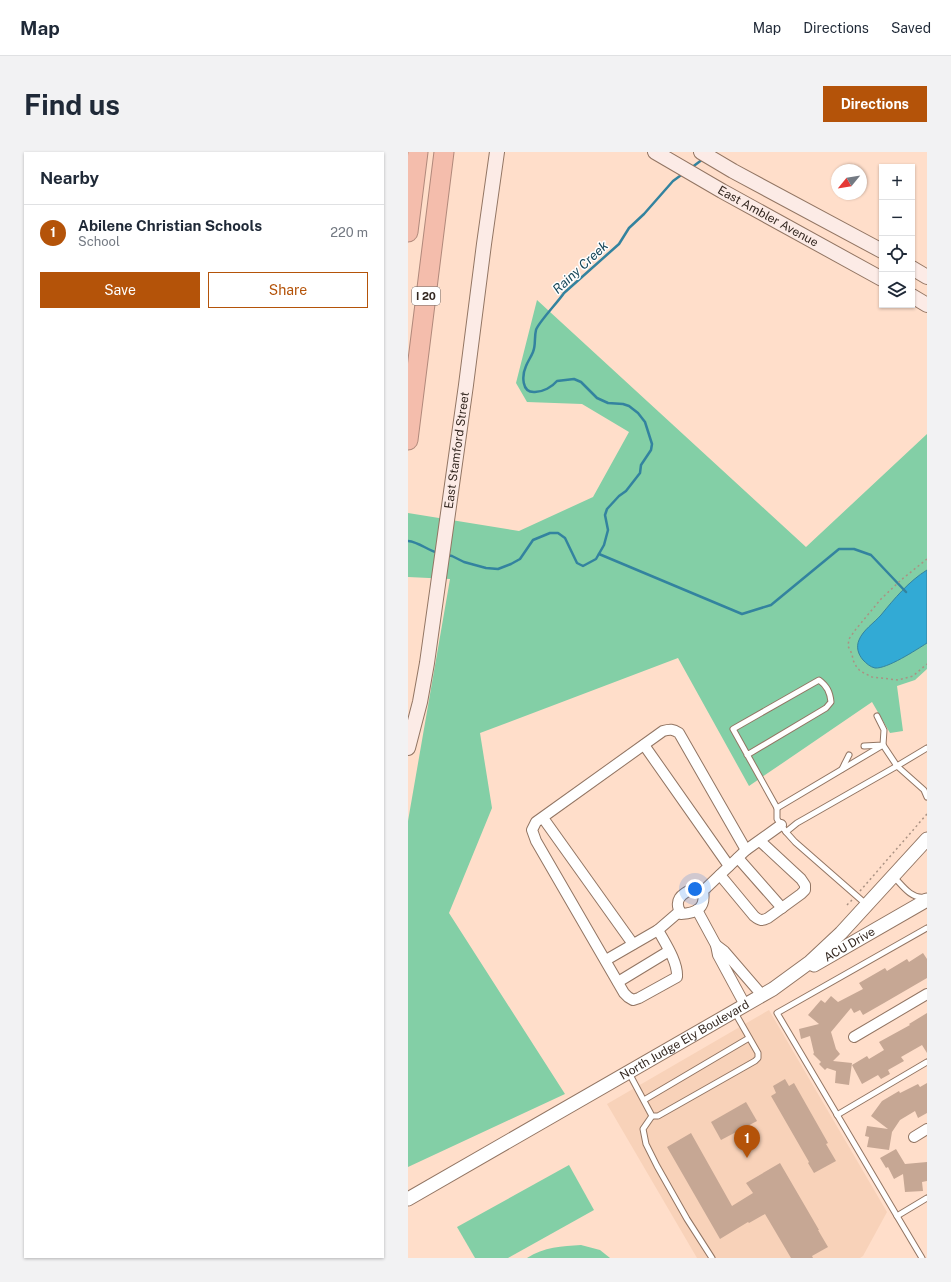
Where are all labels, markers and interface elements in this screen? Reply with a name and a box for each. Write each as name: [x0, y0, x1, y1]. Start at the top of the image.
text: Map: [20, 17, 60, 39]
text: Map: [753, 20, 781, 36]
text: Directions: [803, 20, 869, 36]
text: Saved: [891, 20, 931, 36]
button: Directions: [823, 86, 927, 122]
text: Find us: [24, 88, 120, 121]
north arrow: [831, 164, 867, 200]
map controls: [879, 164, 915, 308]
button: +: [879, 164, 915, 200]
text: Nearby: [40, 168, 99, 188]
street label: East Ambler Avenue: [715, 183, 821, 250]
button: −: [879, 200, 915, 236]
text: Abilene Christian Schools: [78, 217, 262, 234]
text: 1: [50, 225, 56, 240]
text: 220 m: [330, 225, 368, 240]
text: School: [78, 234, 120, 249]
button: locate: [879, 236, 915, 272]
water label: Rainy Creek: [550, 238, 611, 297]
button: Save: [40, 272, 200, 308]
button: Share: [208, 272, 368, 308]
button: layers: [879, 272, 915, 308]
road number: I 20: [412, 287, 440, 305]
street label: East Stamford Street: [442, 390, 472, 510]
your location: [685, 879, 705, 899]
street label: ACU Drive: [822, 924, 878, 965]
street label: North Judge Ely Boulevard: [617, 997, 752, 1083]
pin: 1: [734, 1125, 760, 1158]

